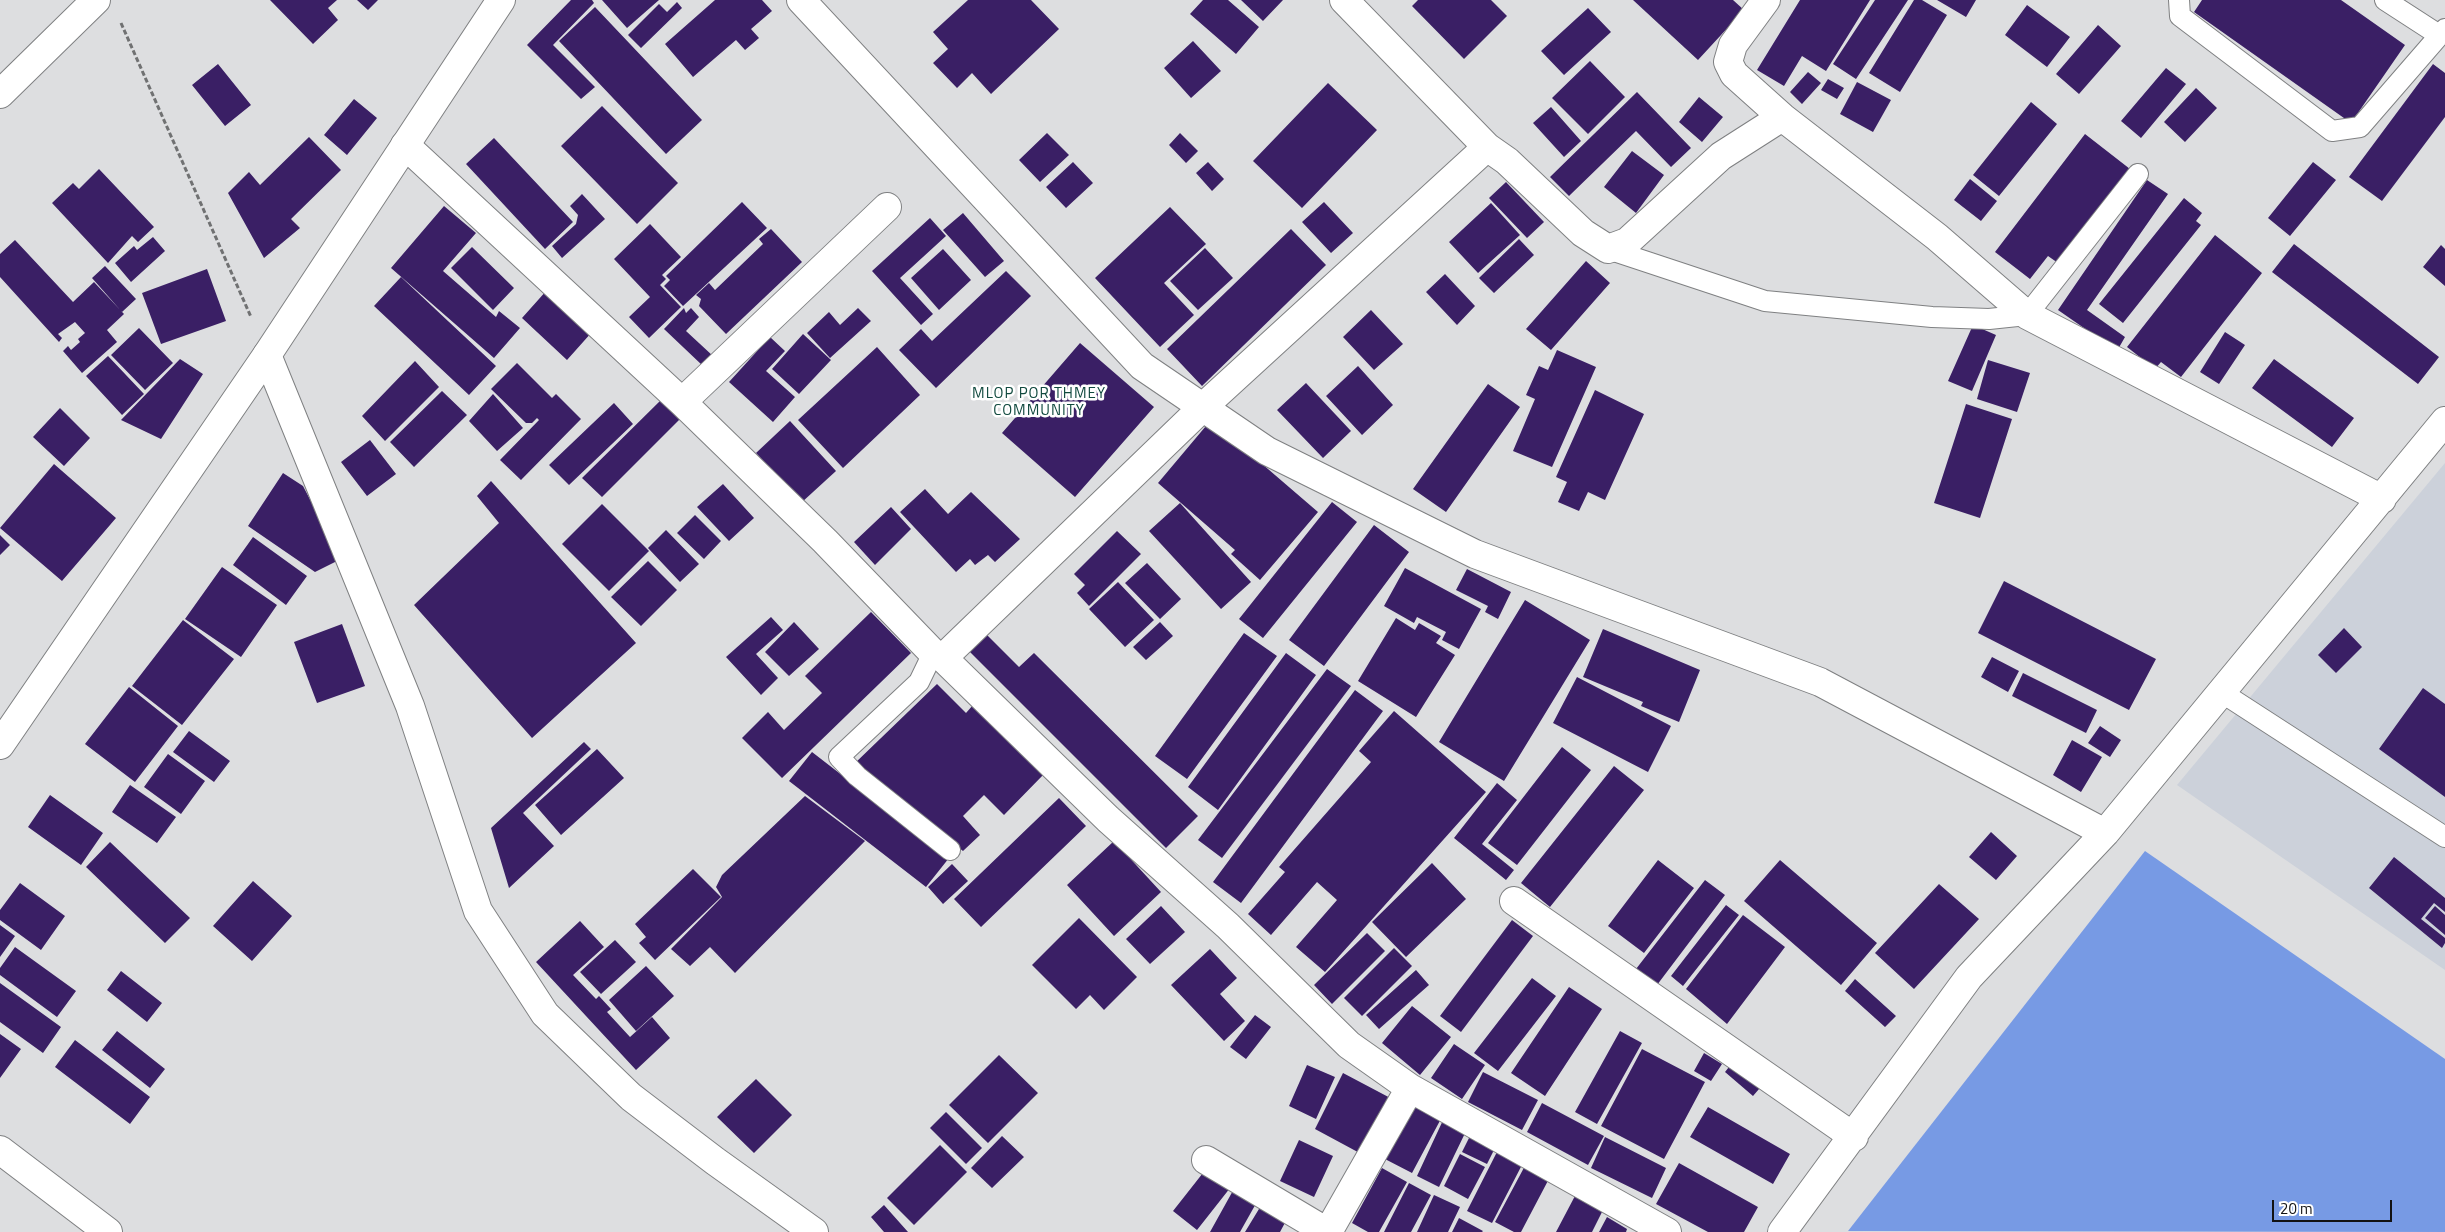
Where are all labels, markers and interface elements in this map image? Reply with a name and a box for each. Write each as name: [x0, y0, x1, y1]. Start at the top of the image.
district label: MLOP POR THMEY COMMUNITY: [970, 385, 1108, 420]
scale bar: [2275, 1190, 2395, 1222]
text: 20 m: [2280, 1197, 2313, 1220]

